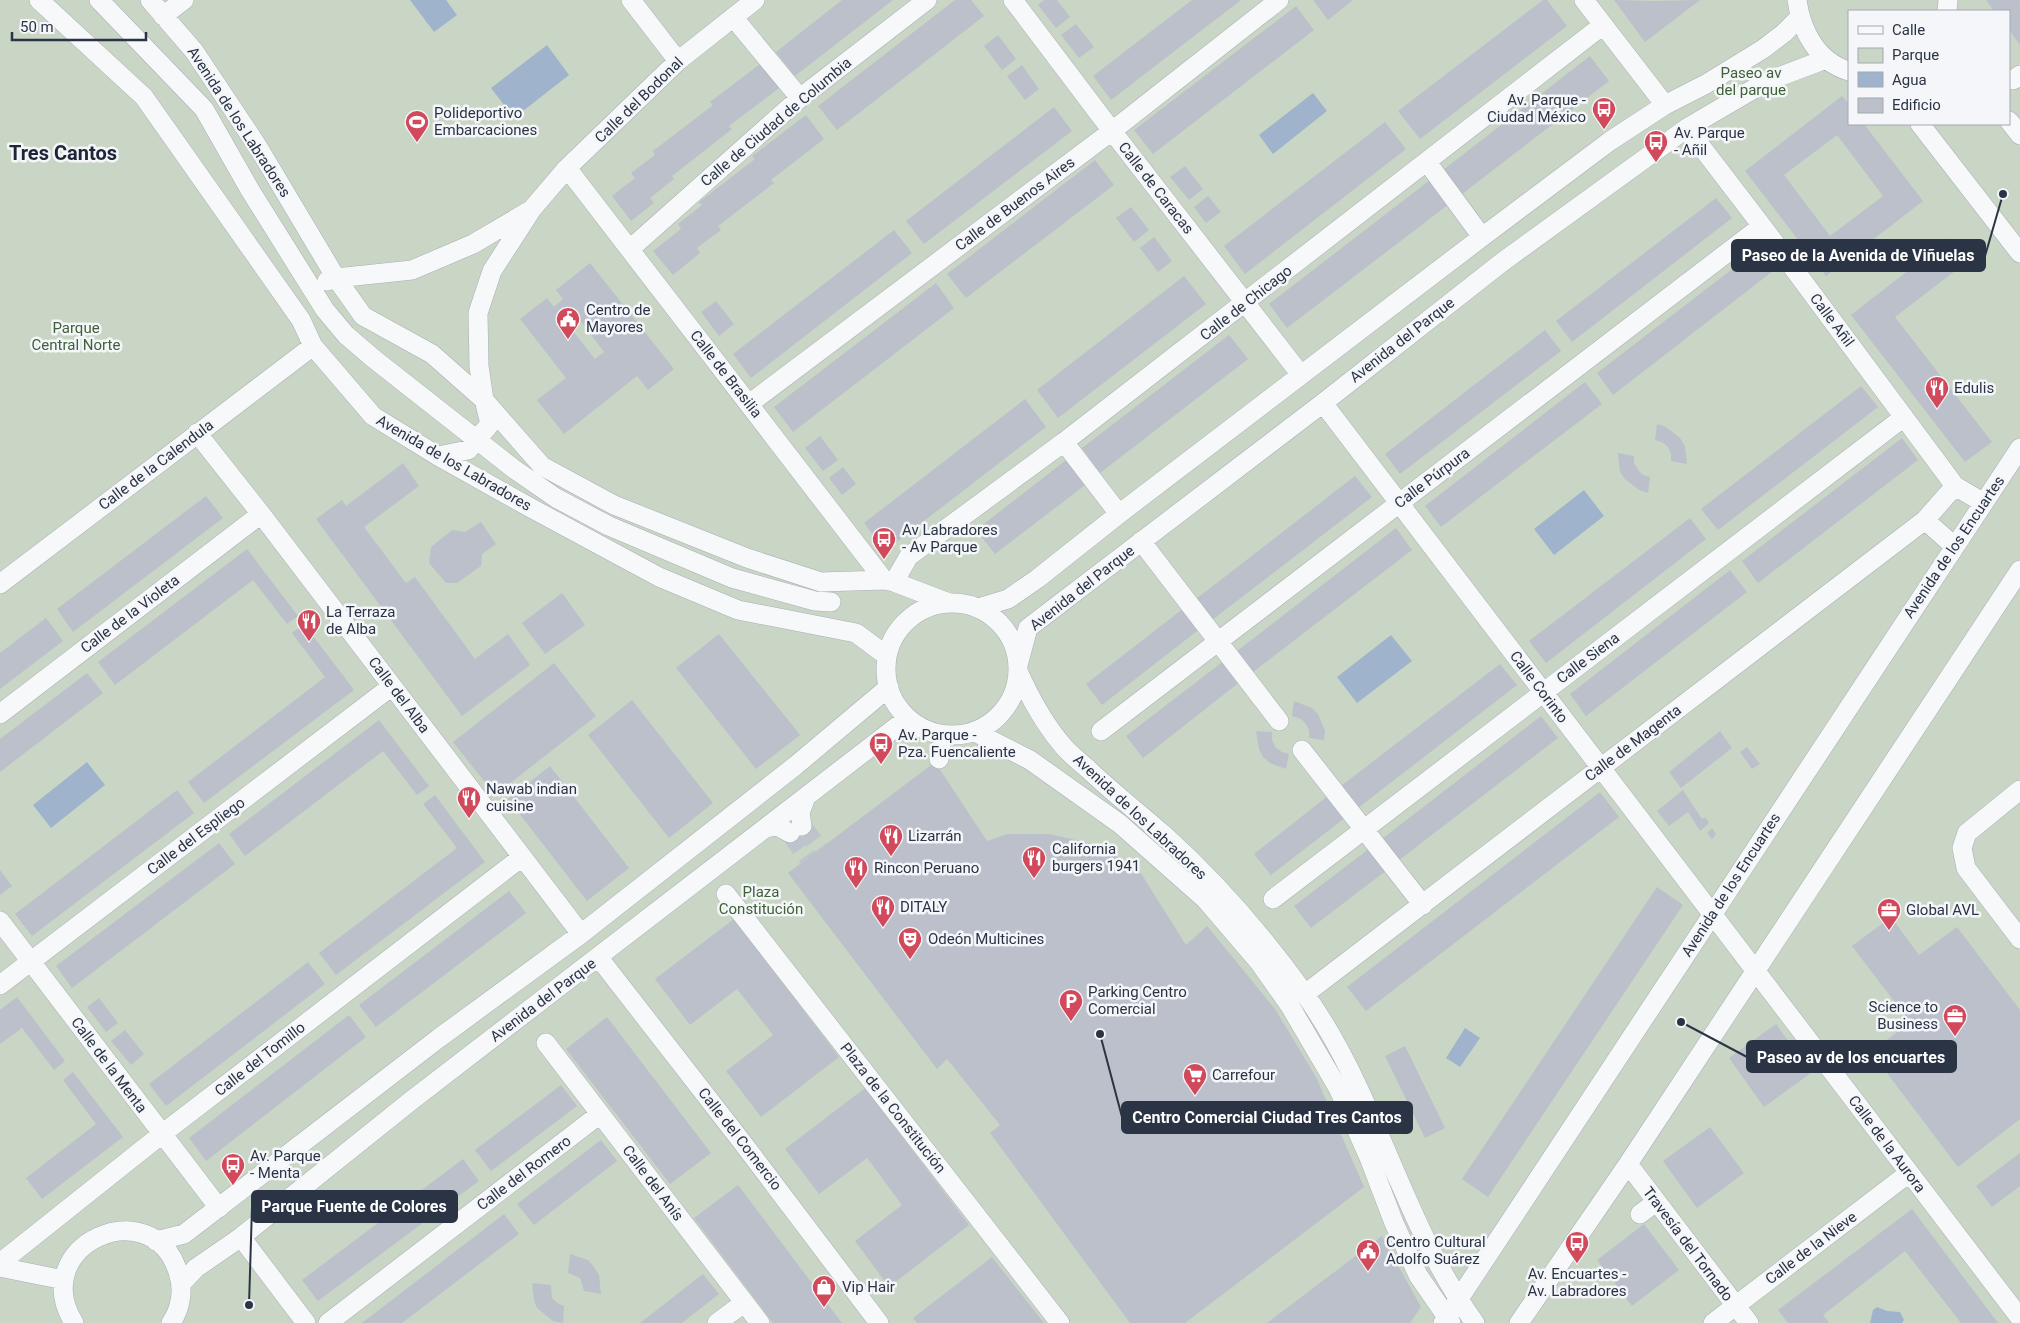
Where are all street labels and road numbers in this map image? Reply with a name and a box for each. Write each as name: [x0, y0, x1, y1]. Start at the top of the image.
street label: Avenida de los Labradores: [184, 43, 294, 201]
street label: Calle del Bodonal: [591, 53, 687, 147]
street label: Calle de Ciudad de Columbia: [697, 54, 855, 190]
street label: Calle de Caracas: [1115, 138, 1197, 238]
street label: Calle de Buenos Aires: [952, 153, 1078, 255]
street label: Calle de Chicago: [1196, 262, 1296, 344]
street label: Calle Añil: [1806, 290, 1858, 350]
street label: Avenida del Parque: [1346, 294, 1458, 386]
street label: Calle de Brasilia: [686, 327, 766, 421]
street label: Avenida de los Labradores: [373, 411, 535, 515]
street label: Calle de la Calendula: [95, 416, 217, 514]
street label: Calle Púrpura: [1391, 444, 1473, 512]
street label: Avenida de los Encuartes: [1900, 472, 2008, 622]
street label: Avenida del Parque: [1026, 542, 1138, 634]
street label: Calle de la Violeta: [77, 571, 183, 657]
street label: Calle Siena: [1553, 629, 1623, 687]
street label: Calle Corinto: [1506, 647, 1572, 727]
street label: Calle del Alba: [365, 653, 433, 737]
street label: Calle de Magenta: [1581, 701, 1685, 785]
street label: Avenida de los Labradores: [1070, 750, 1210, 884]
street label: Calle del Espliego: [144, 793, 248, 879]
street label: Avenida de los Encuartes: [1678, 810, 1784, 960]
street label: Avenida del Parque: [487, 954, 599, 1046]
street label: Calle de la Menta: [67, 1014, 151, 1116]
street label: Calle del Tomillo: [211, 1018, 309, 1100]
street label: Plaza de la Constitución: [836, 1039, 950, 1177]
street label: Calle del Comercio: [694, 1084, 786, 1194]
street label: Calle de la Aurora: [1845, 1092, 1929, 1196]
street label: Calle del Romero: [473, 1132, 575, 1214]
street label: Calle del Anís: [619, 1142, 687, 1224]
street label: Travesía del Tornado: [1639, 1183, 1737, 1305]
street label: Calle de la Nieve: [1762, 1208, 1860, 1288]

